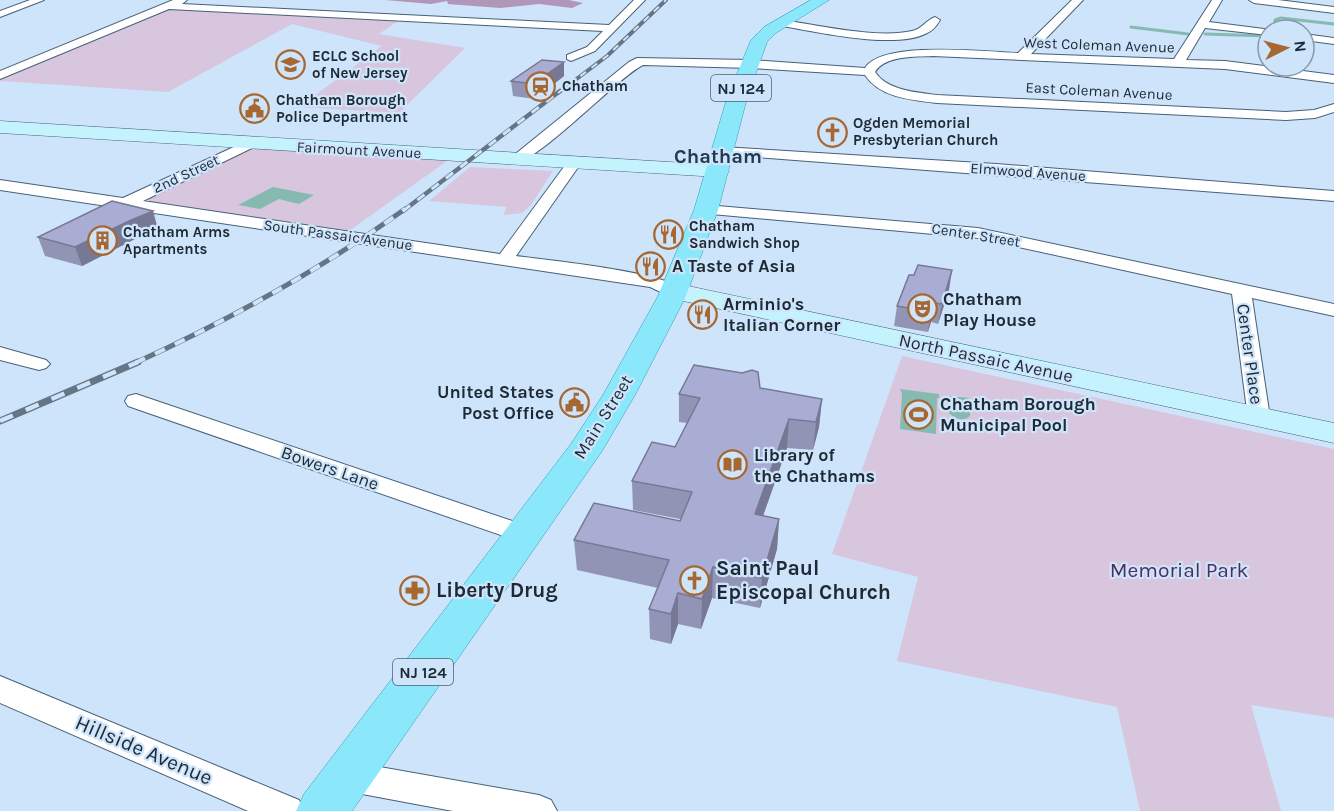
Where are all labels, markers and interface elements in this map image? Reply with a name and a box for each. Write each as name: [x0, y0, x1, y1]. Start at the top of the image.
north arrow: [1256, 18, 1316, 78]
street label: West Coleman Avenue: [1023, 33, 1175, 57]
text: N: [1290, 40, 1310, 53]
place label: ECLC School of New Jersey: [312, 47, 408, 82]
school or university icon: ECLC School of New Jersey: [275, 49, 307, 81]
station icon: Chatham: [525, 70, 557, 102]
road number: NJ 124: [711, 75, 771, 101]
place label: Chatham: [562, 77, 628, 95]
street label: East Coleman Avenue: [1025, 78, 1173, 104]
place label: Chatham Borough Police Department: [276, 91, 408, 126]
public building icon: Chatham Borough Police Department: [239, 93, 271, 125]
place label: Ogden Memorial Presbyterian Church: [853, 114, 998, 149]
church icon: Ogden Memorial Presbyterian Church: [816, 116, 848, 148]
street label: Fairmount Avenue: [296, 138, 422, 162]
district label: Chatham: [674, 145, 762, 168]
street label: 2nd Street: [150, 151, 222, 197]
street label: Elmwood Avenue: [970, 159, 1086, 185]
street label: South Passaic Avenue: [262, 216, 414, 254]
place label: Chatham Sandwich Shop: [689, 217, 800, 252]
restaurant icon: Chatham Sandwich Shop: [652, 219, 684, 251]
street label: Center Street: [930, 219, 1022, 251]
place label: Chatham Arms Apartments: [123, 223, 230, 258]
building icon: Chatham Arms Apartments: [86, 225, 118, 257]
restaurant icon: A Taste of Asia: [635, 250, 667, 282]
place label: A Taste of Asia: [672, 255, 795, 277]
place label: Chatham Play House: [943, 288, 1036, 331]
place label: Arminio's Italian Corner: [723, 293, 840, 336]
theatre icon: Chatham Play House: [906, 293, 938, 325]
restaurant icon: Arminio's Italian Corner: [686, 298, 718, 330]
street label: Center Place: [1232, 302, 1268, 406]
street label: North Passaic Avenue: [897, 329, 1075, 387]
street label: Main Street: [568, 371, 638, 463]
place label: United States Post Office: [437, 381, 554, 424]
public building icon: United States Post Office: [559, 386, 591, 418]
place label: Chatham Borough Municipal Pool: [940, 393, 1096, 436]
sports icon: Chatham Borough Municipal Pool: [903, 398, 935, 430]
street label: Bowers Lane: [278, 441, 382, 495]
place label: Library of the Chathams: [754, 444, 875, 487]
library icon: Library of the Chathams: [717, 449, 749, 481]
place label: Saint Paul Episcopal Church: [716, 556, 891, 604]
park label: Memorial Park: [1110, 558, 1248, 582]
church icon: Saint Paul Episcopal Church: [679, 564, 711, 596]
pharmacy icon: Liberty Drug: [399, 574, 431, 606]
place label: Liberty Drug: [436, 578, 558, 602]
road number: NJ 124: [393, 659, 453, 685]
street label: Hillside Avenue: [72, 710, 216, 790]

